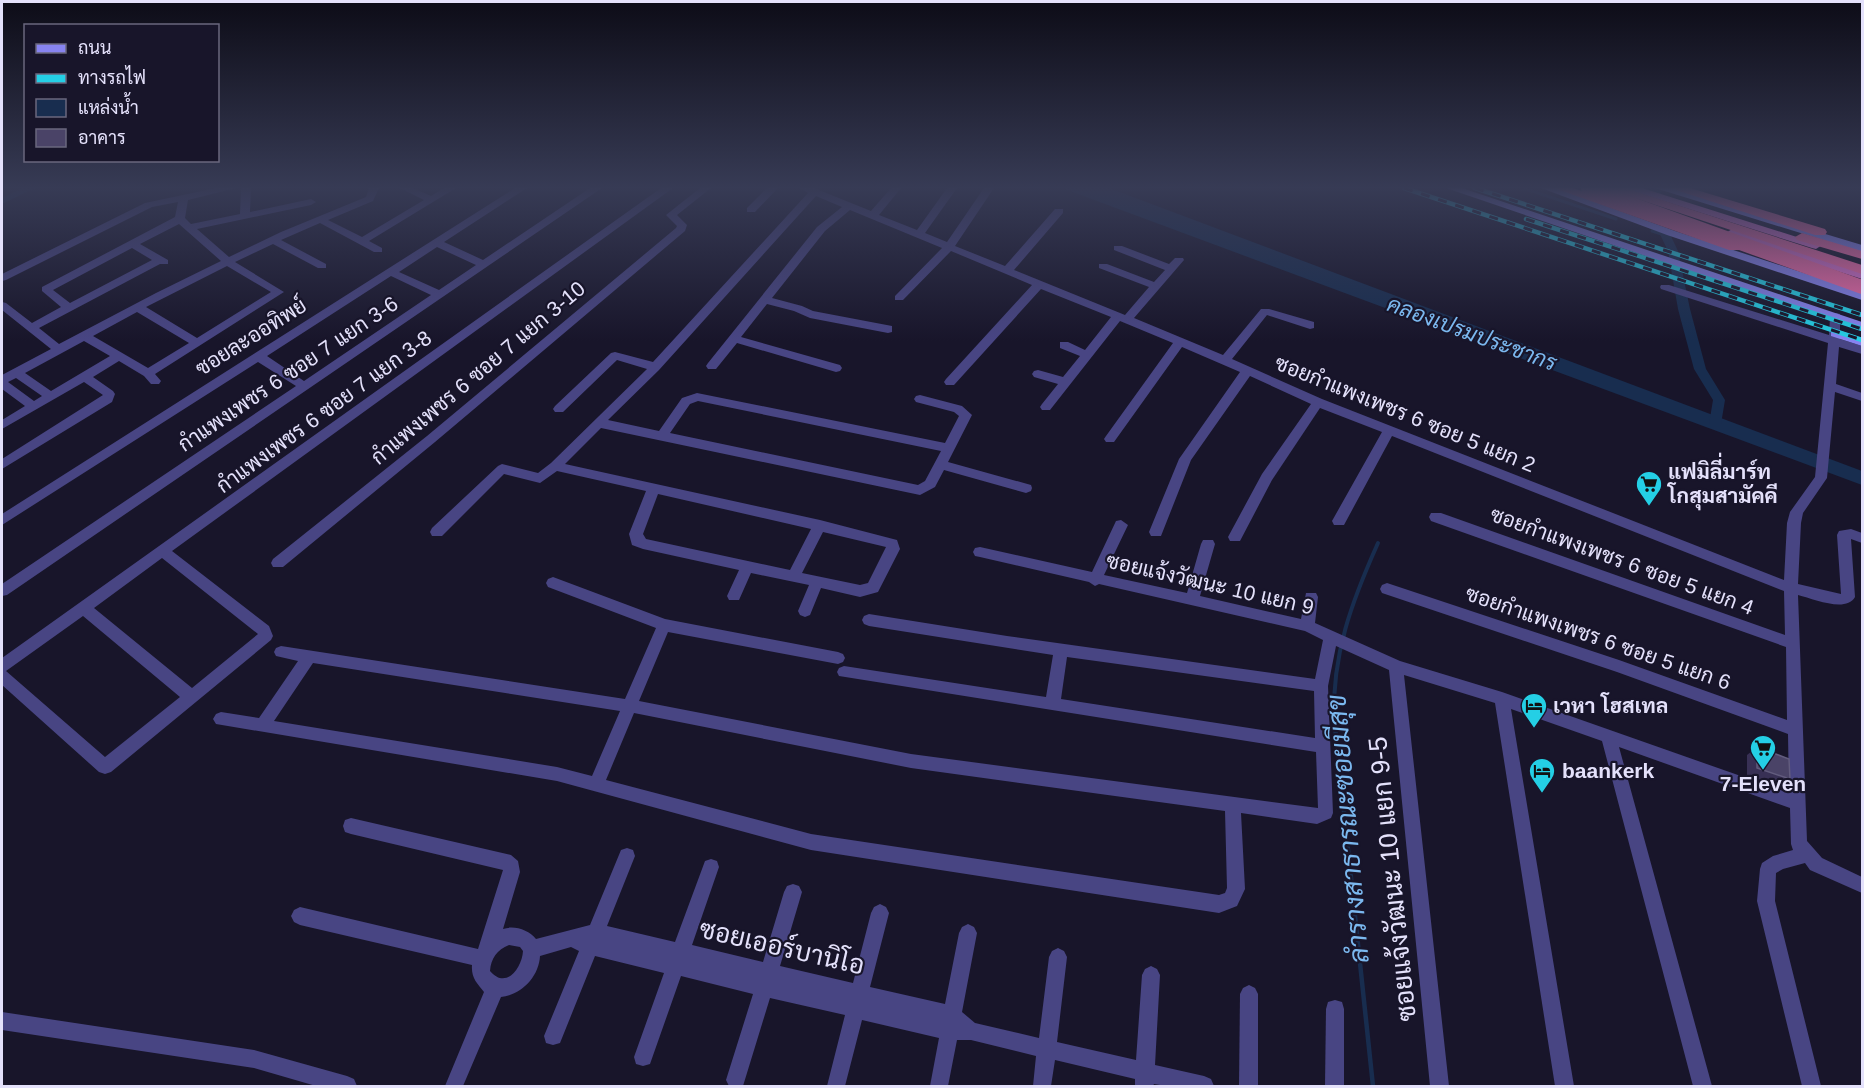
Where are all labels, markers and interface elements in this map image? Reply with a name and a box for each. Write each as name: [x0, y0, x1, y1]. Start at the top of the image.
legend: [24, 24, 219, 162]
text: ถนน: [78, 38, 111, 58]
text: ทางรถไฟ: [78, 65, 146, 88]
text: แหล่งน้ำ: [78, 92, 139, 118]
text: อาคาร: [78, 128, 126, 148]
street label: กำแพงเพชร 6 ซอย 7 แยก 3-10: [366, 276, 589, 469]
street label: กำแพงเพชร 6 ซอย 7 แยก 3-6: [173, 291, 402, 456]
water label: คลองเปรมประชากร: [1384, 291, 1561, 376]
street label: ซอยละออทิพย์: [190, 292, 310, 380]
street label: กำแพงเพชร 6 ซอย 7 แยก 3-8: [212, 326, 436, 497]
street label: ซอยกำแพงเพชร 6 ซอย 5 แยก 2: [1272, 351, 1539, 476]
place label: แฟมิลี่มาร์ท โกสุมสามัคคี: [1666, 452, 1778, 511]
supermarket icon: แฟมิลี่มาร์ท โกสุมสามัคคี: [1634, 469, 1664, 507]
street label: ซอยกำแพงเพชร 6 ซอย 5 แยก 4: [1487, 502, 1757, 619]
street label: ซอยแจ้งวัฒนะ 10 แยก 9: [1104, 548, 1316, 619]
street label: ซอยกำแพงเพชร 6 ซอย 5 แยก 6: [1463, 581, 1734, 694]
hotel icon: เวหา โฮสเทล: [1519, 691, 1549, 729]
place label: เวหา โฮสเทล: [1553, 692, 1668, 717]
water label: ลำรางสาธารณะซอยมีสุข: [1318, 693, 1379, 965]
supermarket icon: 7-Eleven: [1748, 733, 1778, 771]
street label: ซอยแจ้งวัฒนะ 10 แยก 9-5: [1361, 735, 1422, 1023]
hotel icon: baankerk: [1527, 756, 1557, 794]
place label: baankerk: [1562, 759, 1655, 782]
place label: 7-Eleven: [1720, 772, 1806, 795]
street label: ซอยเออร์บานิโอ: [697, 911, 868, 981]

